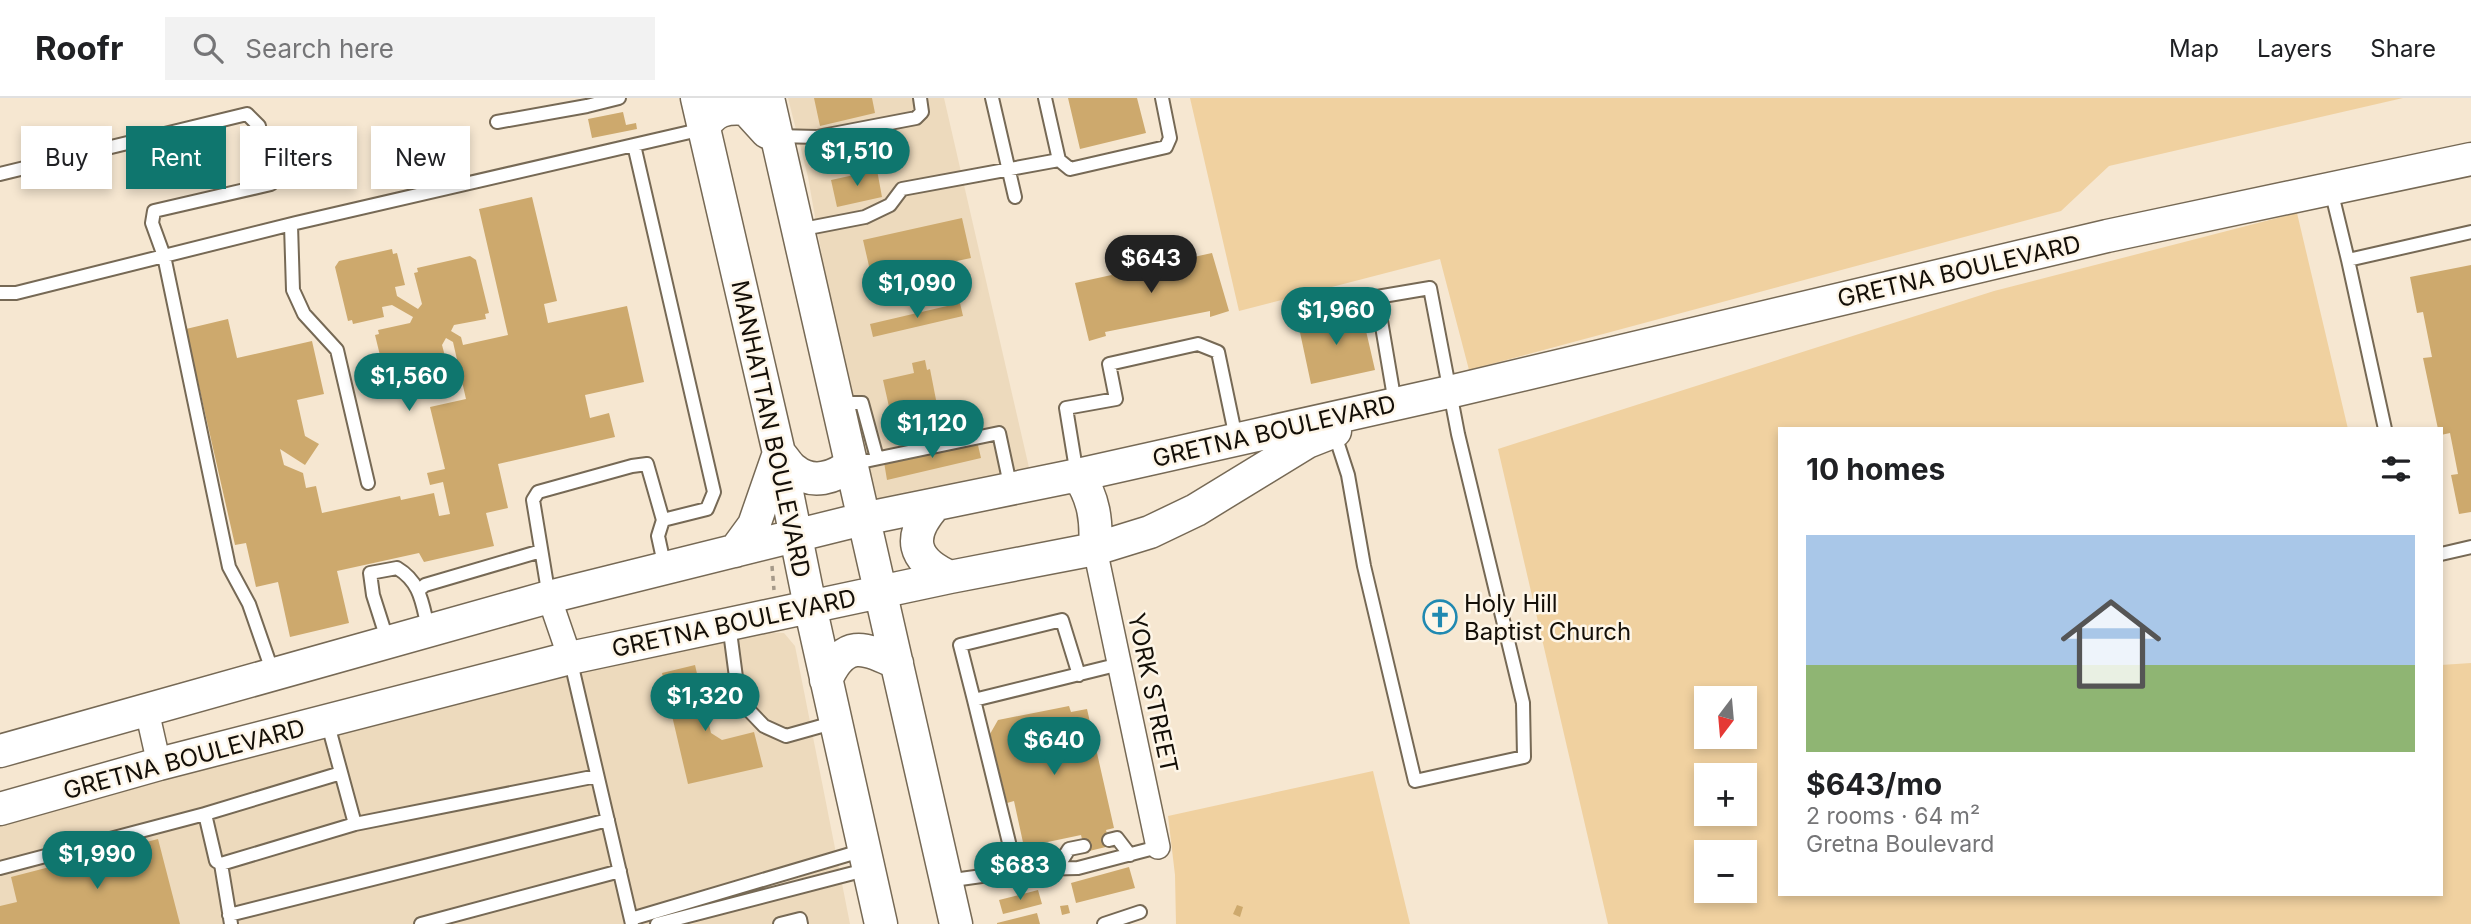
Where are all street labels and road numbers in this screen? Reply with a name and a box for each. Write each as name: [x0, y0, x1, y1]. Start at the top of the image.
street label: GRETNA BOULEVARD: [1835, 229, 2083, 313]
street label: MANHATTAN BOULEVARD: [725, 278, 817, 580]
street label: GRETNA BOULEVARD: [1150, 389, 1398, 473]
street label: GRETNA BOULEVARD: [609, 583, 859, 663]
street label: YORK STREET: [1122, 610, 1184, 776]
street label: GRETNA BOULEVARD: [60, 713, 308, 805]

